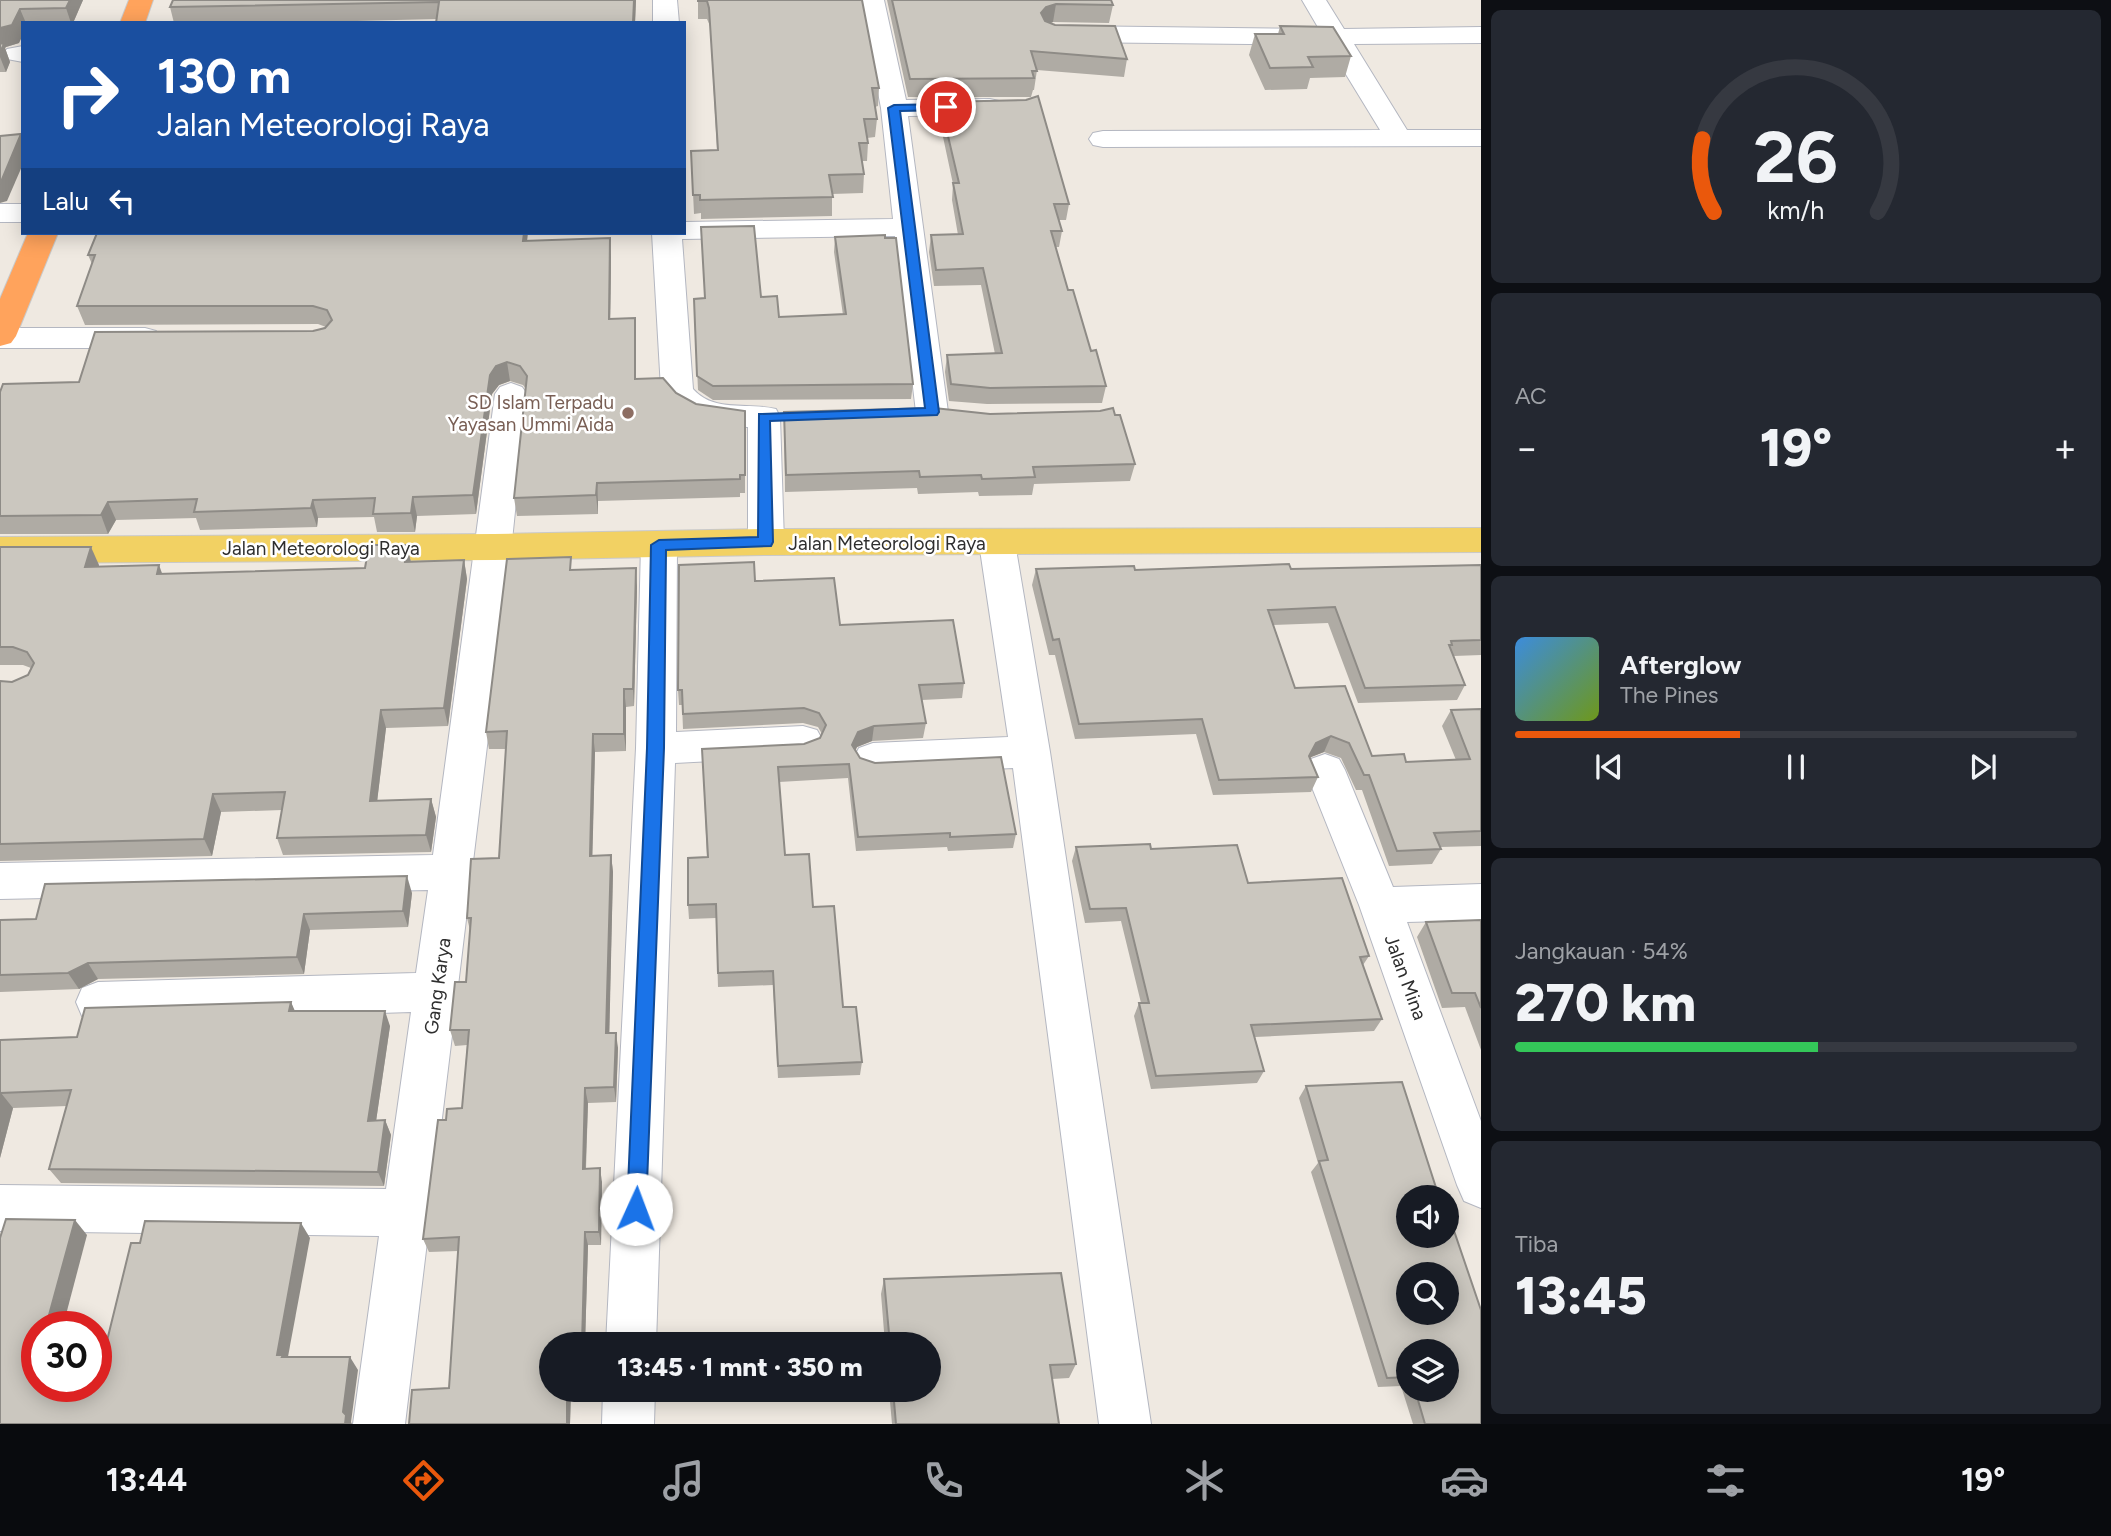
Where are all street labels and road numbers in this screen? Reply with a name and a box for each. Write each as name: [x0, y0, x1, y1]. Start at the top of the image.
street label: Jalan Meteorologi Raya: [788, 532, 986, 555]
street label: Jalan Meteorologi Raya: [222, 537, 420, 560]
street label: Jalan Mina: [1379, 931, 1432, 1023]
street label: Gang Karya: [419, 936, 456, 1036]

